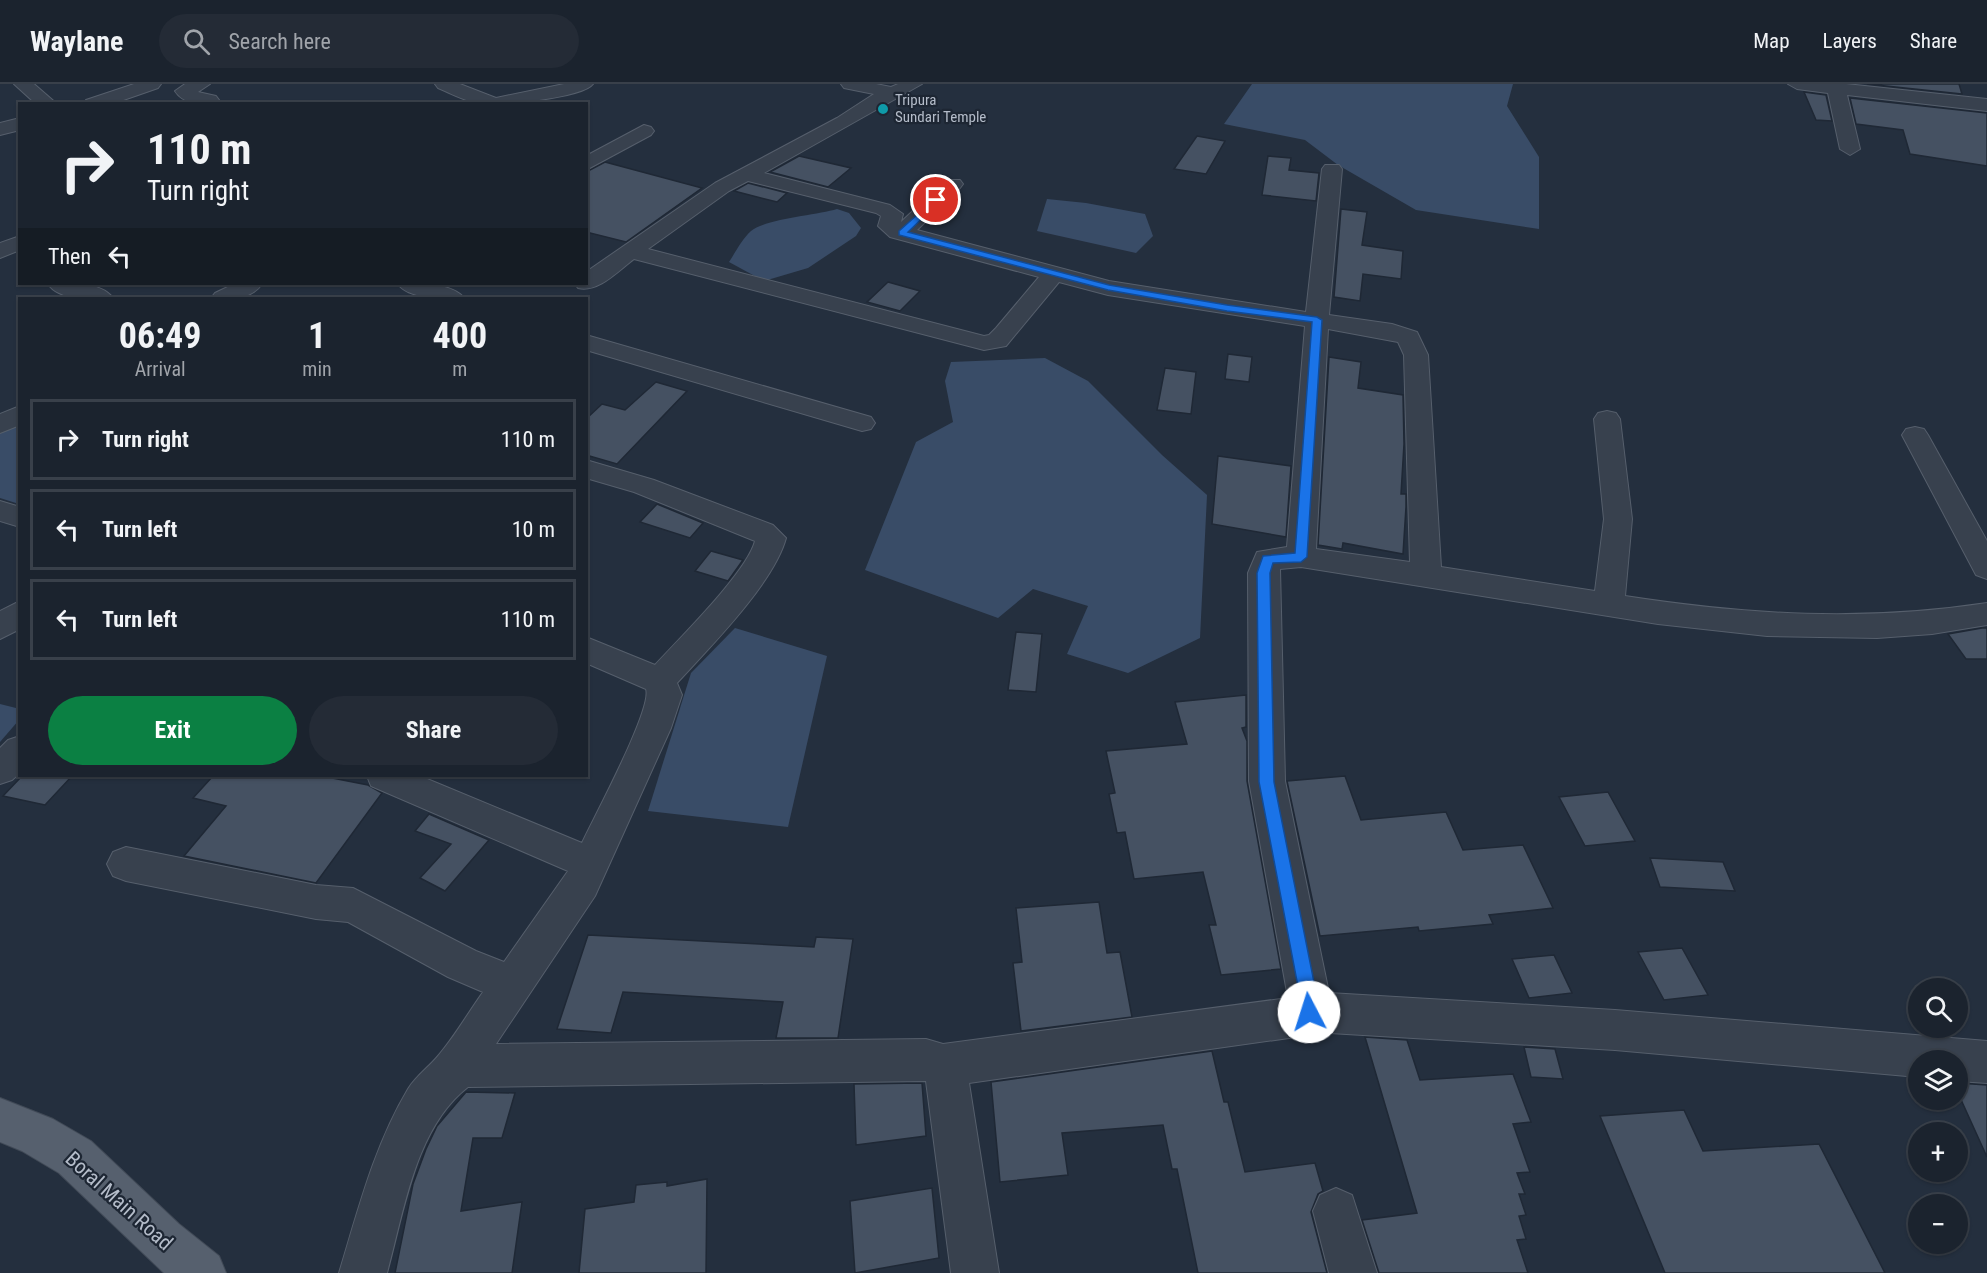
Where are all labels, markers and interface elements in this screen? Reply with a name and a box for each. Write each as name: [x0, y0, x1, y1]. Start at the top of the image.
search box: [159, 14, 579, 68]
text: Waylane: [30, 25, 123, 58]
icon: search: [180, 25, 213, 58]
text: Search here: [228, 29, 331, 54]
text: Map: [1753, 29, 1790, 53]
text: Layers: [1823, 29, 1877, 53]
text: Share: [1910, 29, 1957, 53]
place label: Tripura Sundari Temple: [895, 91, 986, 126]
marker: Tripura Sundari Temple: [876, 102, 890, 116]
text: 110 m: [147, 125, 252, 174]
icon: right: [48, 126, 126, 204]
pin: [910, 174, 961, 225]
text: Turn right: [147, 175, 249, 207]
icon: arrive: [919, 183, 952, 216]
icon: left: [103, 240, 136, 273]
text: Then: [48, 244, 91, 269]
text: 06:49: [119, 315, 201, 357]
text: 1: [308, 315, 326, 357]
text: 400: [433, 315, 487, 357]
text: Arrival: [135, 357, 186, 381]
text: min: [302, 357, 332, 381]
text: m: [452, 357, 467, 381]
icon: right: [51, 423, 84, 456]
text: Turn right: [102, 427, 189, 452]
text: 110 m: [501, 427, 555, 452]
icon: left: [51, 513, 84, 546]
text: Turn left: [102, 517, 177, 542]
text: 10 m: [512, 517, 555, 542]
icon: left: [51, 603, 84, 636]
text: Turn left: [102, 607, 177, 632]
text: 110 m: [501, 607, 555, 632]
button: Exit: [48, 696, 297, 765]
button: Share: [309, 696, 558, 765]
map controls: [1908, 978, 1968, 1254]
button: search: [1908, 978, 1968, 1038]
position arrow: [1277, 980, 1341, 1044]
button: layers: [1908, 1050, 1968, 1110]
button: +: [1908, 1122, 1968, 1182]
street label: Boral Main Road: [61, 1147, 177, 1255]
button: −: [1908, 1194, 1968, 1254]

